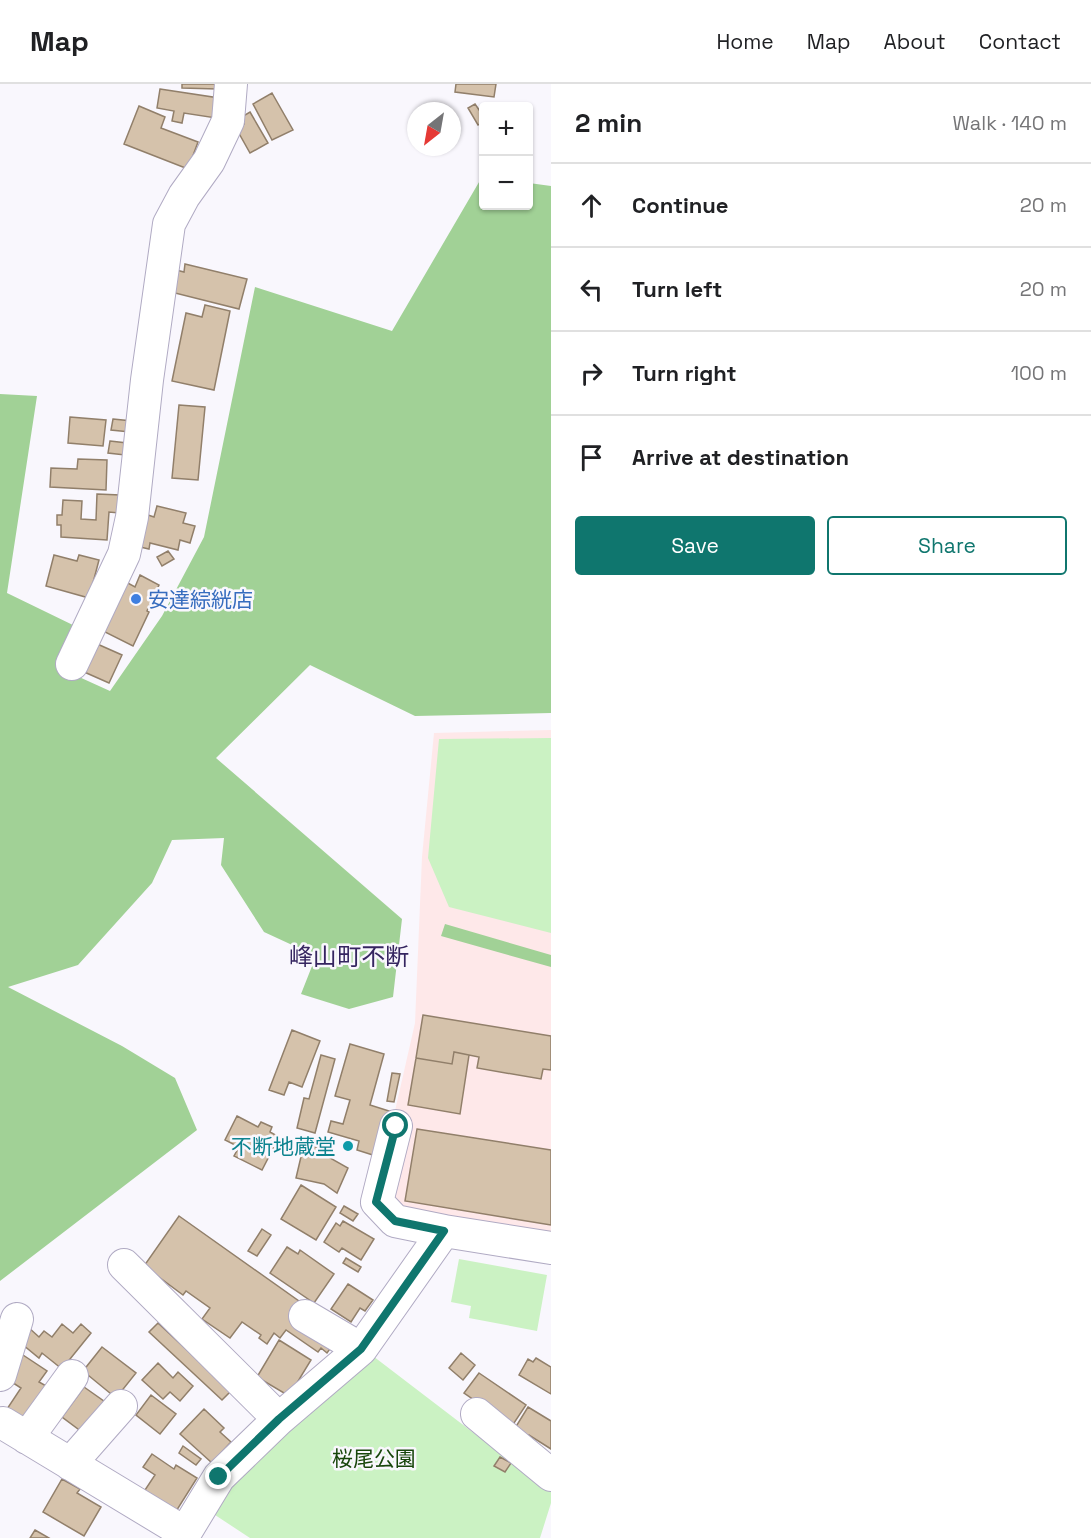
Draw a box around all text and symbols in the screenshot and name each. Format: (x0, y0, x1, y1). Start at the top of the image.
text: Map (30, 23, 89, 59)
text: Home (716, 28, 774, 55)
text: Map (807, 28, 851, 55)
text: About (884, 28, 946, 55)
text: Contact (979, 28, 1061, 55)
north arrow (407, 102, 461, 156)
map controls (479, 102, 533, 210)
button: + (479, 102, 533, 156)
text: 2 min (575, 106, 642, 140)
text: Walk · 140 m (953, 110, 1067, 136)
button: − (479, 156, 533, 210)
icon: ahead (575, 189, 608, 222)
text: Continue (632, 191, 728, 219)
text: 20 m (1020, 192, 1067, 218)
icon: left (575, 273, 608, 306)
text: Turn left (632, 275, 722, 303)
text: 20 m (1020, 276, 1067, 302)
icon: right (575, 357, 608, 390)
text: Turn right (632, 359, 737, 387)
text: 100 m (1011, 360, 1067, 386)
icon: arrive (575, 441, 608, 474)
text: Arrive at destination (632, 443, 849, 471)
button: Save (575, 516, 815, 575)
button: Share (827, 516, 1067, 575)
place label: 安達綜絖店 (148, 586, 253, 613)
marker: 安達綜絖店 (129, 592, 143, 606)
district label: 峰山町不断 (289, 941, 409, 972)
route start (382, 1112, 408, 1138)
place label: 不断地蔵堂 (231, 1133, 336, 1160)
marker: 不断地蔵堂 (341, 1139, 355, 1153)
park label: 桜尾公園 (332, 1445, 416, 1472)
route end (205, 1463, 231, 1489)

